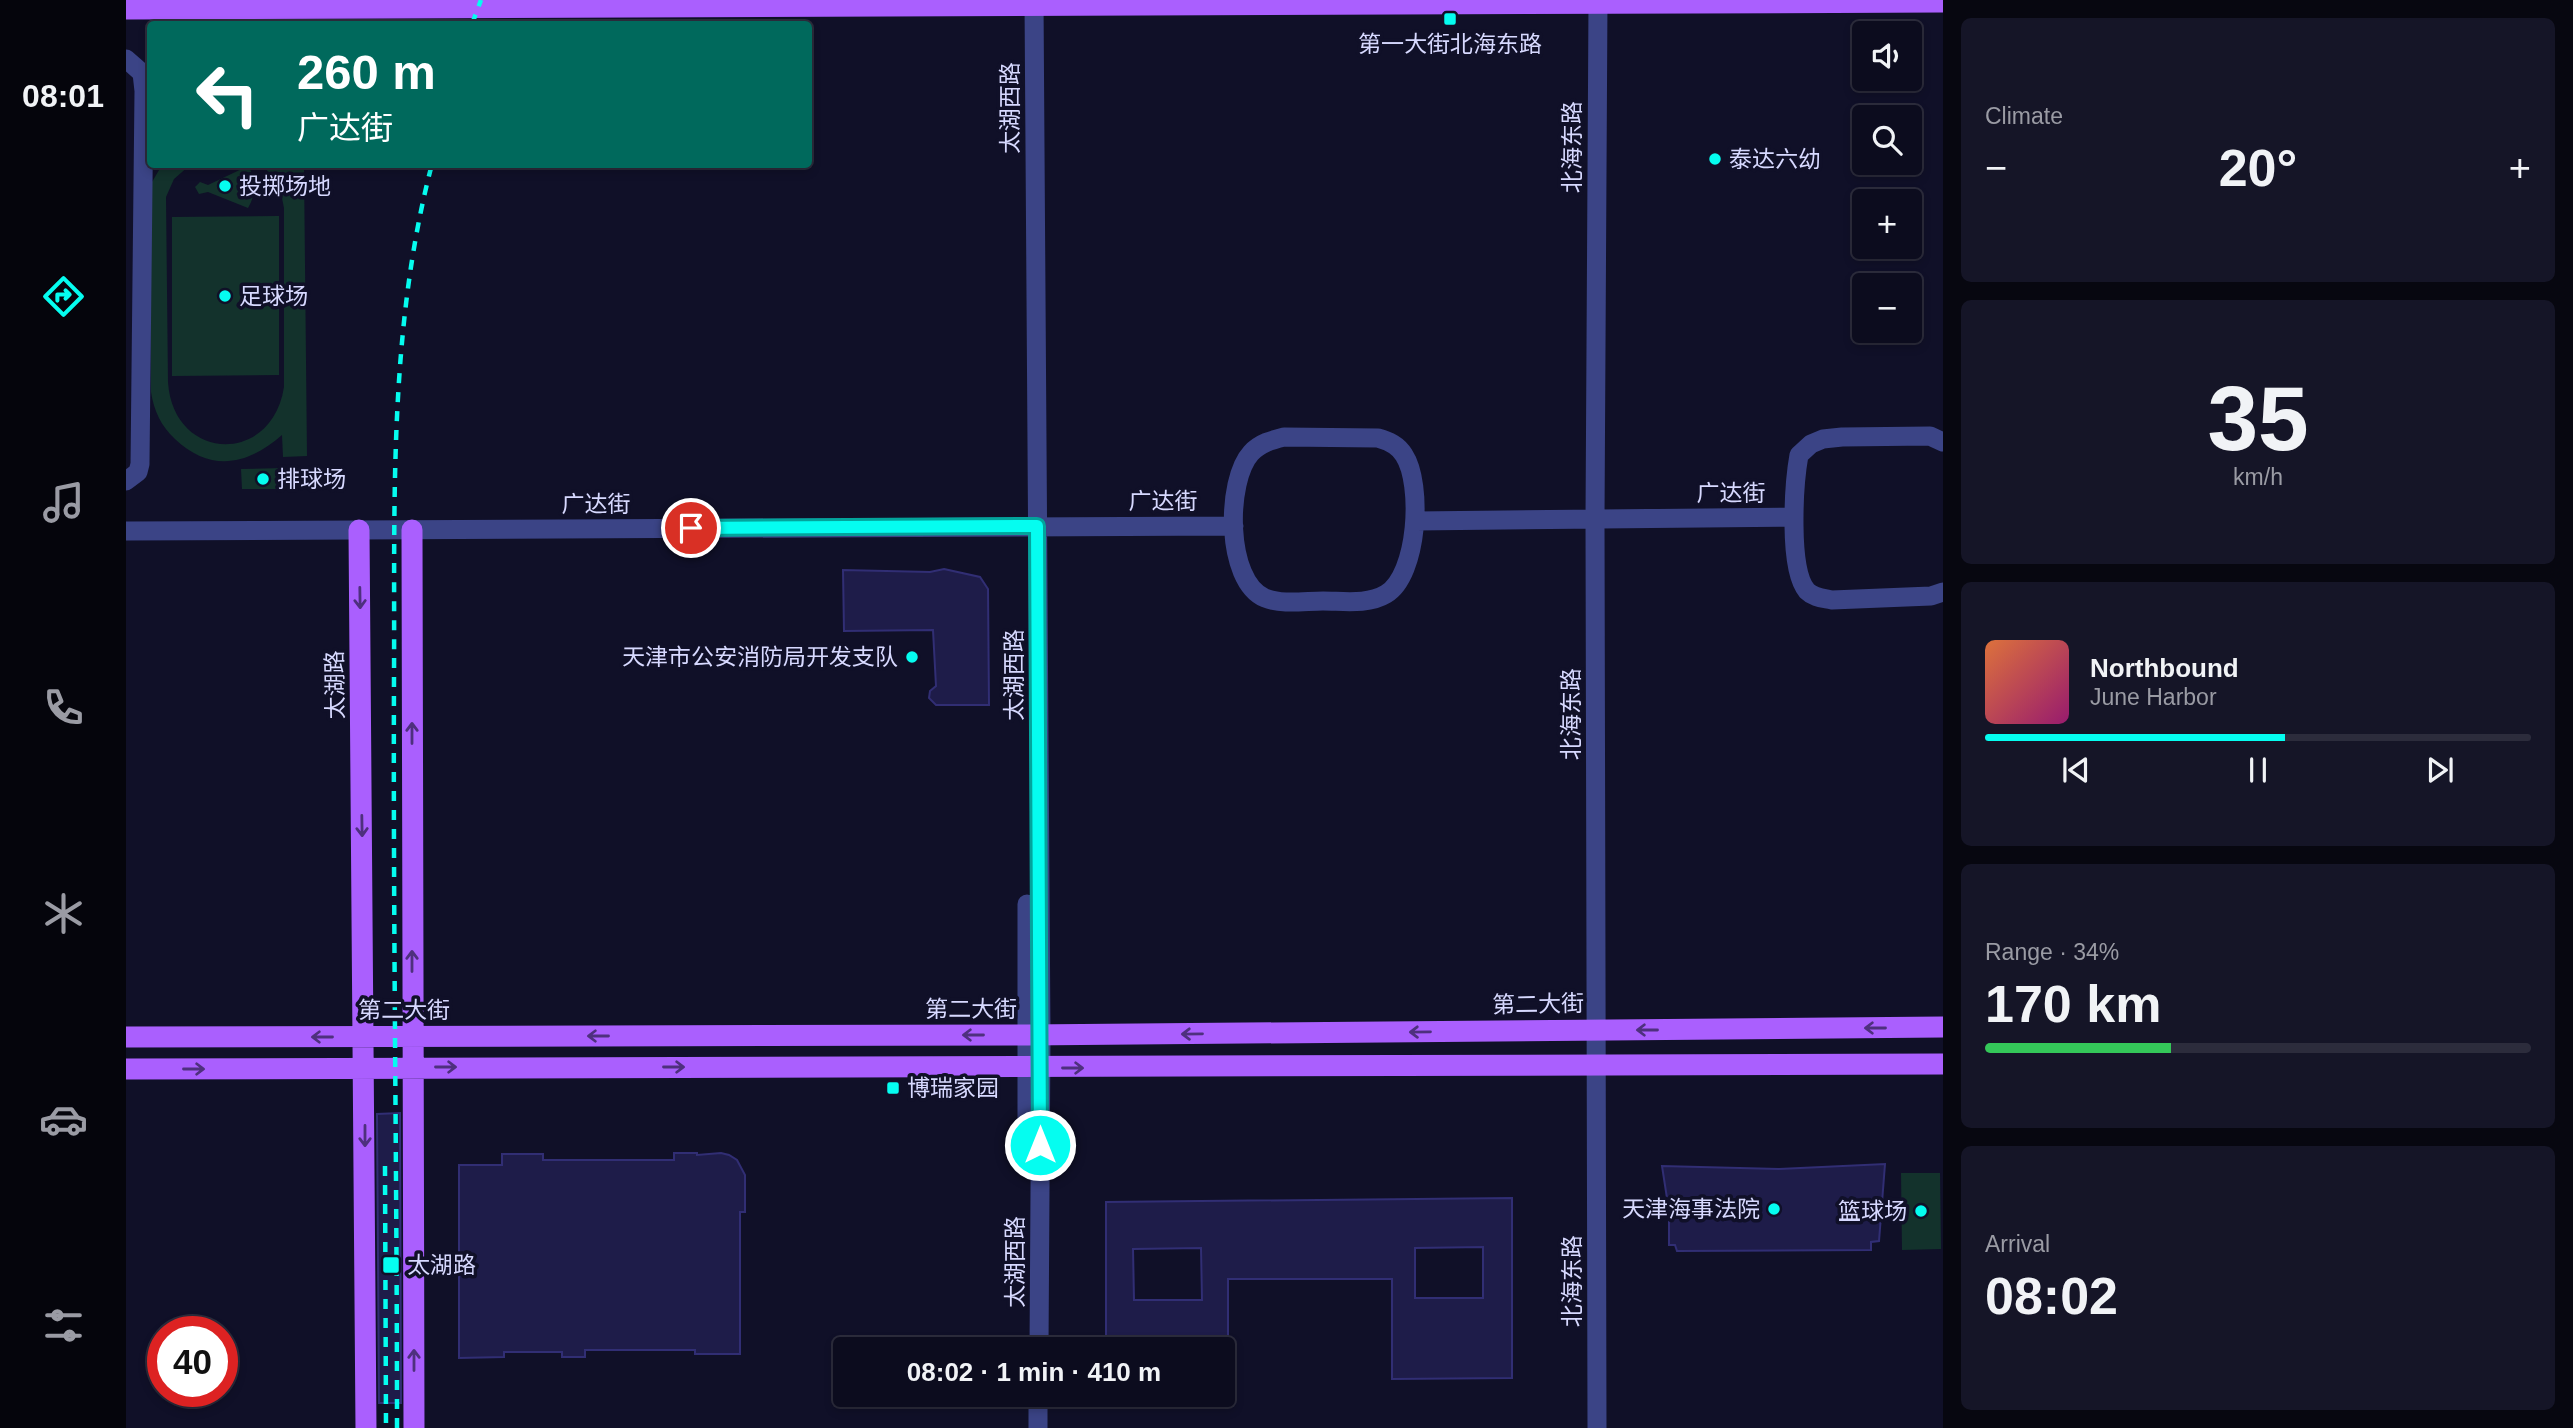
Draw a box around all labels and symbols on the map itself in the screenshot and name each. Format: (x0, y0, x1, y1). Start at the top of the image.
marker: 第一大街北海东路 (1442, 11, 1458, 27)
place label: 第一大街北海东路 (1358, 31, 1542, 57)
street label: 太湖西路 (997, 62, 1023, 154)
street label: 北海东路 (1559, 101, 1585, 193)
place label: 泰达六幼 (1729, 146, 1821, 172)
marker: 泰达六幼 (1707, 151, 1723, 167)
place label: 投掷场地 (239, 173, 331, 199)
marker: 投掷场地 (217, 178, 233, 194)
place label: 足球场 (239, 283, 308, 309)
marker: 足球场 (217, 288, 233, 304)
place label: 排球场 (277, 466, 346, 492)
marker: 排球场 (255, 471, 271, 487)
street label: 广达街 (1697, 480, 1766, 506)
street label: 广达街 (1129, 488, 1198, 514)
street label: 广达街 (562, 491, 631, 517)
pin (661, 498, 721, 558)
one-way arrow (353, 586, 367, 609)
street label: 太湖西路 (1001, 629, 1027, 721)
place label: 天津市公安消防局开发支队 (622, 644, 898, 670)
marker: 天津市公安消防局开发支队 (904, 649, 920, 665)
street label: 太湖路 (321, 650, 349, 720)
street label: 北海东路 (1558, 668, 1584, 760)
one-way arrow (405, 722, 419, 745)
one-way arrow (355, 814, 369, 837)
one-way arrow (405, 950, 419, 973)
street label: 第二大街 (1492, 990, 1584, 1018)
street label: 第二大街 (925, 996, 1017, 1022)
street label: 第二大街 (358, 997, 450, 1023)
one-way arrow (1864, 1021, 1887, 1035)
one-way arrow (1636, 1023, 1659, 1037)
one-way arrow (1409, 1025, 1432, 1039)
one-way arrow (1181, 1027, 1204, 1041)
one-way arrow (961, 1028, 984, 1042)
one-way arrow (587, 1029, 610, 1043)
one-way arrow (310, 1030, 333, 1044)
one-way arrow (434, 1060, 457, 1074)
one-way arrow (662, 1060, 685, 1074)
one-way arrow (1061, 1061, 1084, 1075)
one-way arrow (182, 1062, 205, 1076)
place label: 博瑞家园 (907, 1075, 999, 1101)
marker: 博瑞家园 (885, 1080, 901, 1096)
position arrow (1003, 1108, 1077, 1182)
one-way arrow (358, 1125, 372, 1148)
place label: 天津海事法院 (1622, 1196, 1760, 1222)
place label: 篮球场 (1838, 1198, 1907, 1224)
marker: 天津海事法院 (1766, 1201, 1782, 1217)
marker: 篮球场 (1913, 1203, 1929, 1219)
street label: 太湖西路 (1002, 1216, 1028, 1308)
street label: 北海东路 (1559, 1235, 1585, 1327)
place label: 太湖路 (407, 1252, 476, 1278)
marker: 太湖路 (381, 1255, 401, 1275)
speed limit sign: 40 (147, 1316, 238, 1407)
one-way arrow (407, 1349, 421, 1372)

